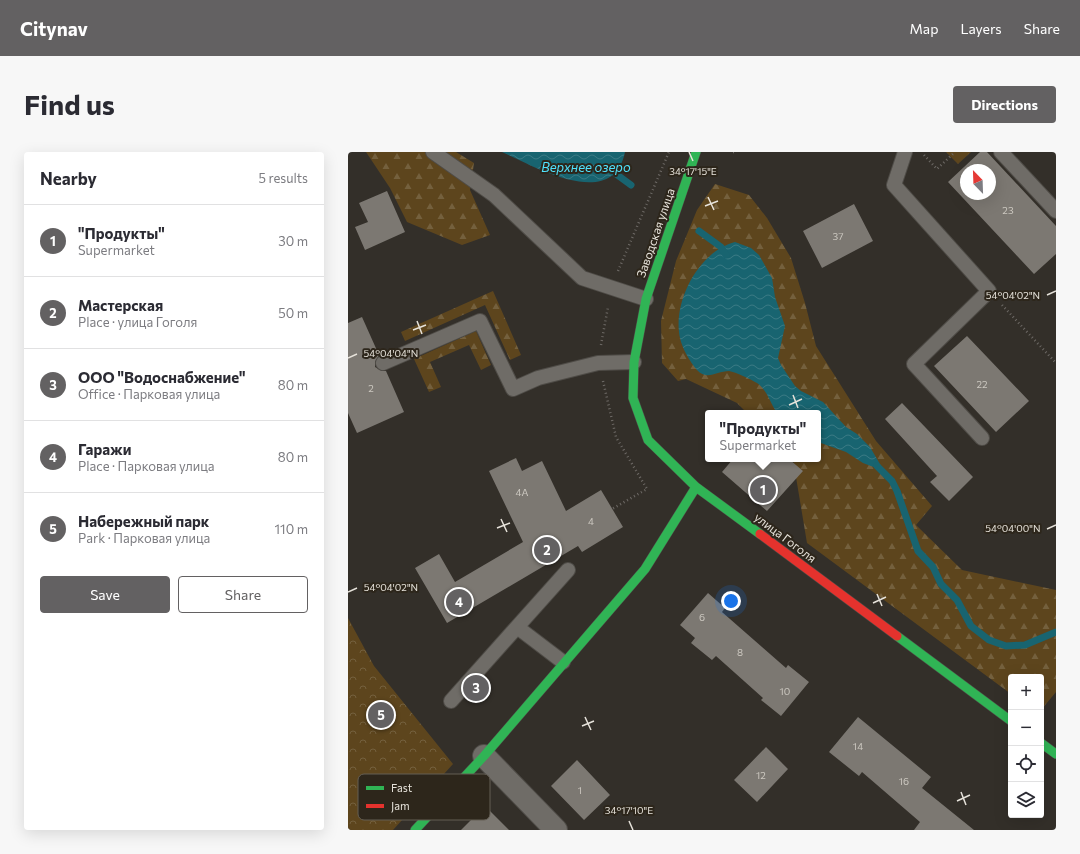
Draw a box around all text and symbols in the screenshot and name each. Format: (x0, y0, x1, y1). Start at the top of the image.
text: Citynav (20, 17, 88, 40)
text: Map (910, 20, 938, 37)
text: Layers (960, 20, 1002, 37)
text: Share (1024, 20, 1060, 37)
button: Directions (953, 86, 1056, 123)
text: Find us (24, 87, 115, 121)
water label: Верхнее озеро (541, 159, 631, 175)
north arrow (960, 164, 996, 200)
text: 34°17'15"E (669, 165, 717, 177)
text: Nearby (40, 168, 97, 189)
text: 5 results (258, 170, 308, 186)
street label: Заводская улица (633, 186, 677, 279)
house number: 23 (1002, 204, 1014, 216)
text: "Продукты" (78, 224, 165, 242)
house number: 37 (833, 230, 843, 242)
text: 1 (50, 233, 56, 249)
text: 30 m (278, 233, 308, 249)
text: Supermarket (78, 242, 155, 258)
text: 54°04'02"N (986, 289, 1040, 301)
text: Мастерская (78, 296, 163, 314)
text: 2 (49, 305, 57, 321)
text: 50 m (278, 305, 308, 321)
text: Place · улица Гоголя (78, 314, 197, 330)
text: 54°04'04"N (364, 347, 418, 359)
text: ООО "Водоснабжение" (78, 368, 246, 386)
text: 3 (49, 377, 57, 393)
text: 80 m (278, 377, 308, 393)
house number: 22 (976, 378, 988, 390)
house number: 2 (368, 382, 374, 394)
text: Office · Парковая улица (78, 386, 220, 402)
popup (705, 410, 821, 462)
text: "Продукты" (720, 419, 806, 437)
text: Supermarket (720, 437, 796, 453)
text: Гаражи (78, 440, 132, 458)
text: 4 (49, 449, 57, 465)
text: 80 m (278, 449, 308, 465)
text: Place · Парковая улица (78, 458, 215, 474)
pin: 1 (750, 475, 776, 505)
house number: 4А (516, 486, 529, 498)
street label: улица Гоголя (752, 509, 819, 565)
text: Набережный парк (78, 512, 209, 530)
house number: 4 (588, 515, 594, 527)
text: 5 (49, 521, 57, 537)
text: 110 m (275, 521, 308, 537)
text: 54°04'00"N (985, 522, 1041, 534)
text: Park · Парковая улица (78, 530, 210, 546)
pin: 2 (534, 535, 560, 565)
button: Save (40, 576, 170, 613)
button: Share (178, 576, 308, 613)
text: 54°04'02"N (364, 581, 418, 593)
pin: 4 (446, 587, 472, 617)
your location (721, 591, 741, 611)
house number: 6 (699, 611, 705, 623)
house number: 8 (737, 646, 743, 658)
pin: 3 (463, 673, 489, 703)
map controls (1008, 674, 1044, 818)
button: + (1008, 674, 1044, 710)
house number: 10 (780, 685, 790, 697)
pin: 5 (368, 700, 394, 730)
button: − (1008, 710, 1044, 746)
house number: 14 (853, 740, 863, 752)
button: locate (1008, 746, 1044, 782)
house number: 12 (756, 769, 766, 781)
legend (358, 774, 490, 820)
house number: 16 (899, 775, 909, 787)
text: Fast (391, 781, 413, 794)
button: layers (1008, 782, 1044, 818)
house number: 1 (578, 784, 582, 796)
text: Jam (391, 799, 410, 813)
text: 34°17'10"E (605, 804, 653, 816)

